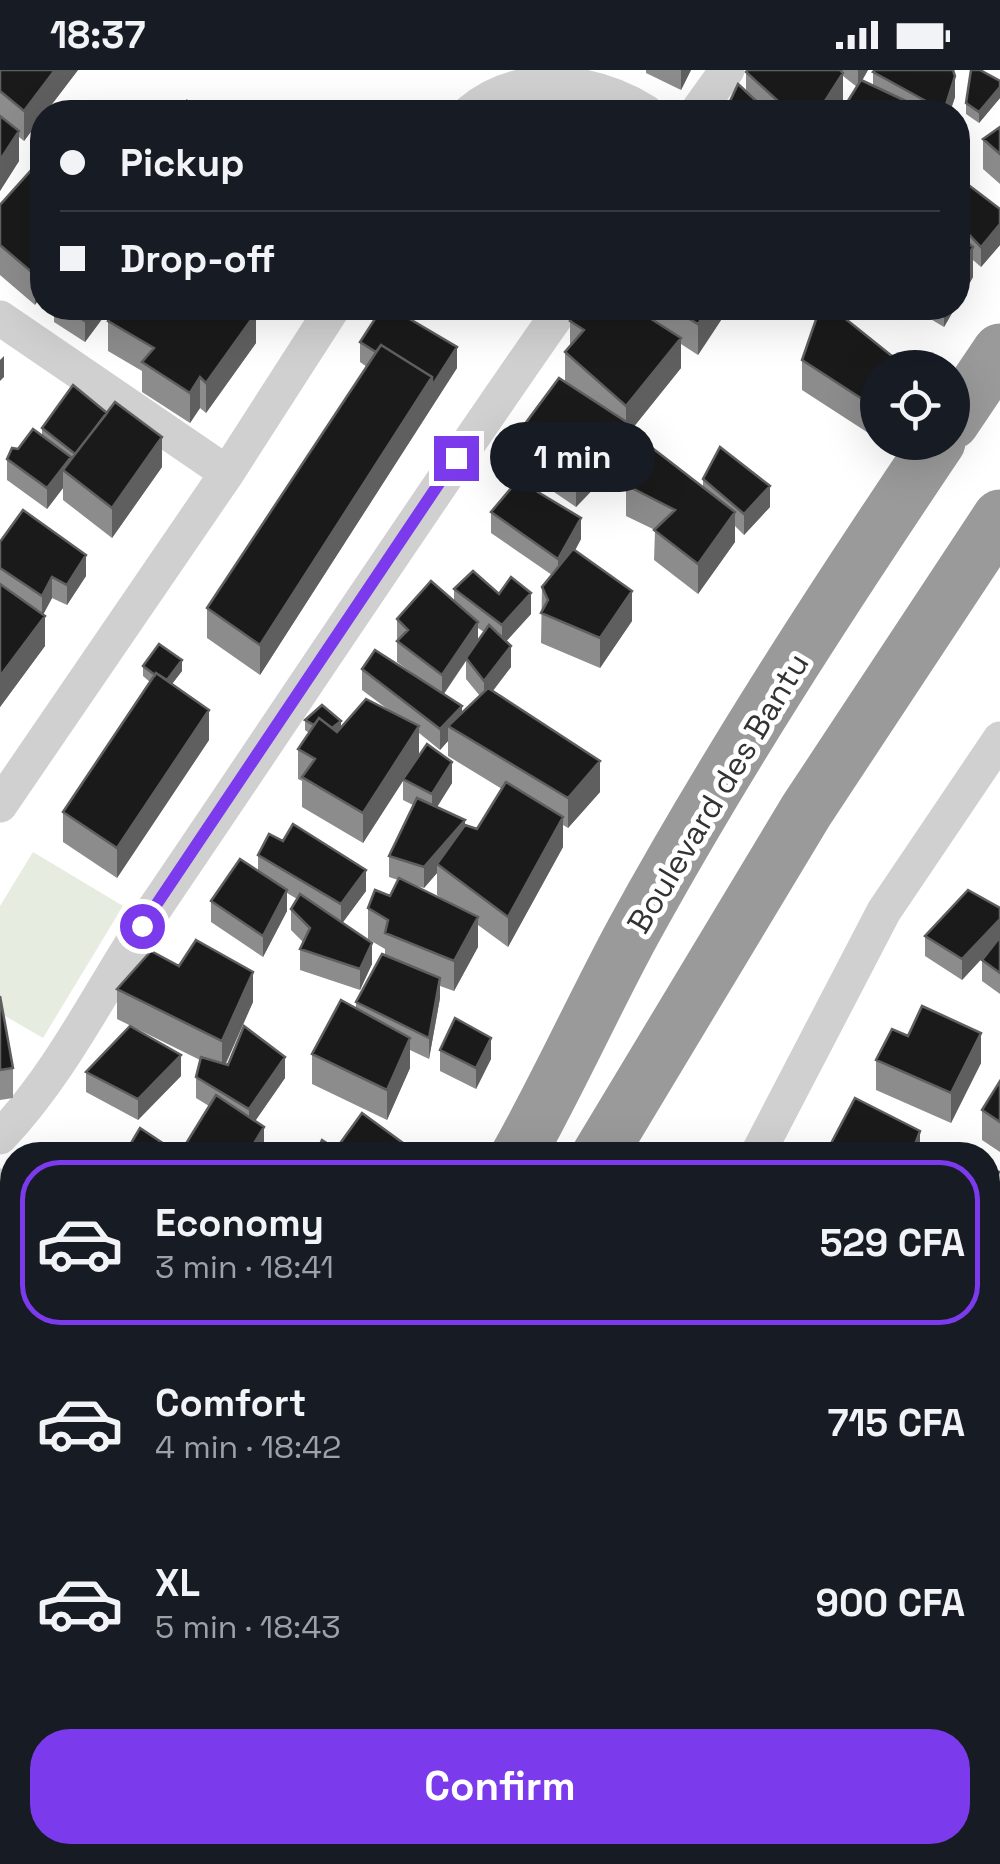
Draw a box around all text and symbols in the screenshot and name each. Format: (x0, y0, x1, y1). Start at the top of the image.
text: 18:37 (50, 11, 145, 59)
text: Pickup (120, 139, 244, 187)
text: Drop-off (120, 235, 275, 283)
map controls (860, 350, 970, 460)
button: locate (860, 350, 970, 460)
callout: 1 min (491, 423, 656, 493)
route end (434, 436, 479, 481)
text: 1 min (533, 437, 612, 477)
street label: Boulevard des Bantu (619, 646, 817, 940)
route start (120, 904, 165, 949)
icon: car (35, 1198, 125, 1288)
text: Economy (155, 1199, 324, 1247)
text: 529 CFA (820, 1219, 965, 1267)
text: 3 min · 18:41 (155, 1247, 334, 1287)
icon: car (35, 1378, 125, 1468)
text: Comfort (155, 1379, 306, 1427)
text: 715 CFA (828, 1399, 965, 1447)
text: 4 min · 18:42 (155, 1427, 341, 1467)
icon: car (35, 1558, 125, 1648)
text: XL (155, 1559, 200, 1607)
text: 900 CFA (815, 1579, 965, 1627)
text: 5 min · 18:43 (155, 1607, 341, 1647)
button: Confirm (30, 1729, 970, 1844)

